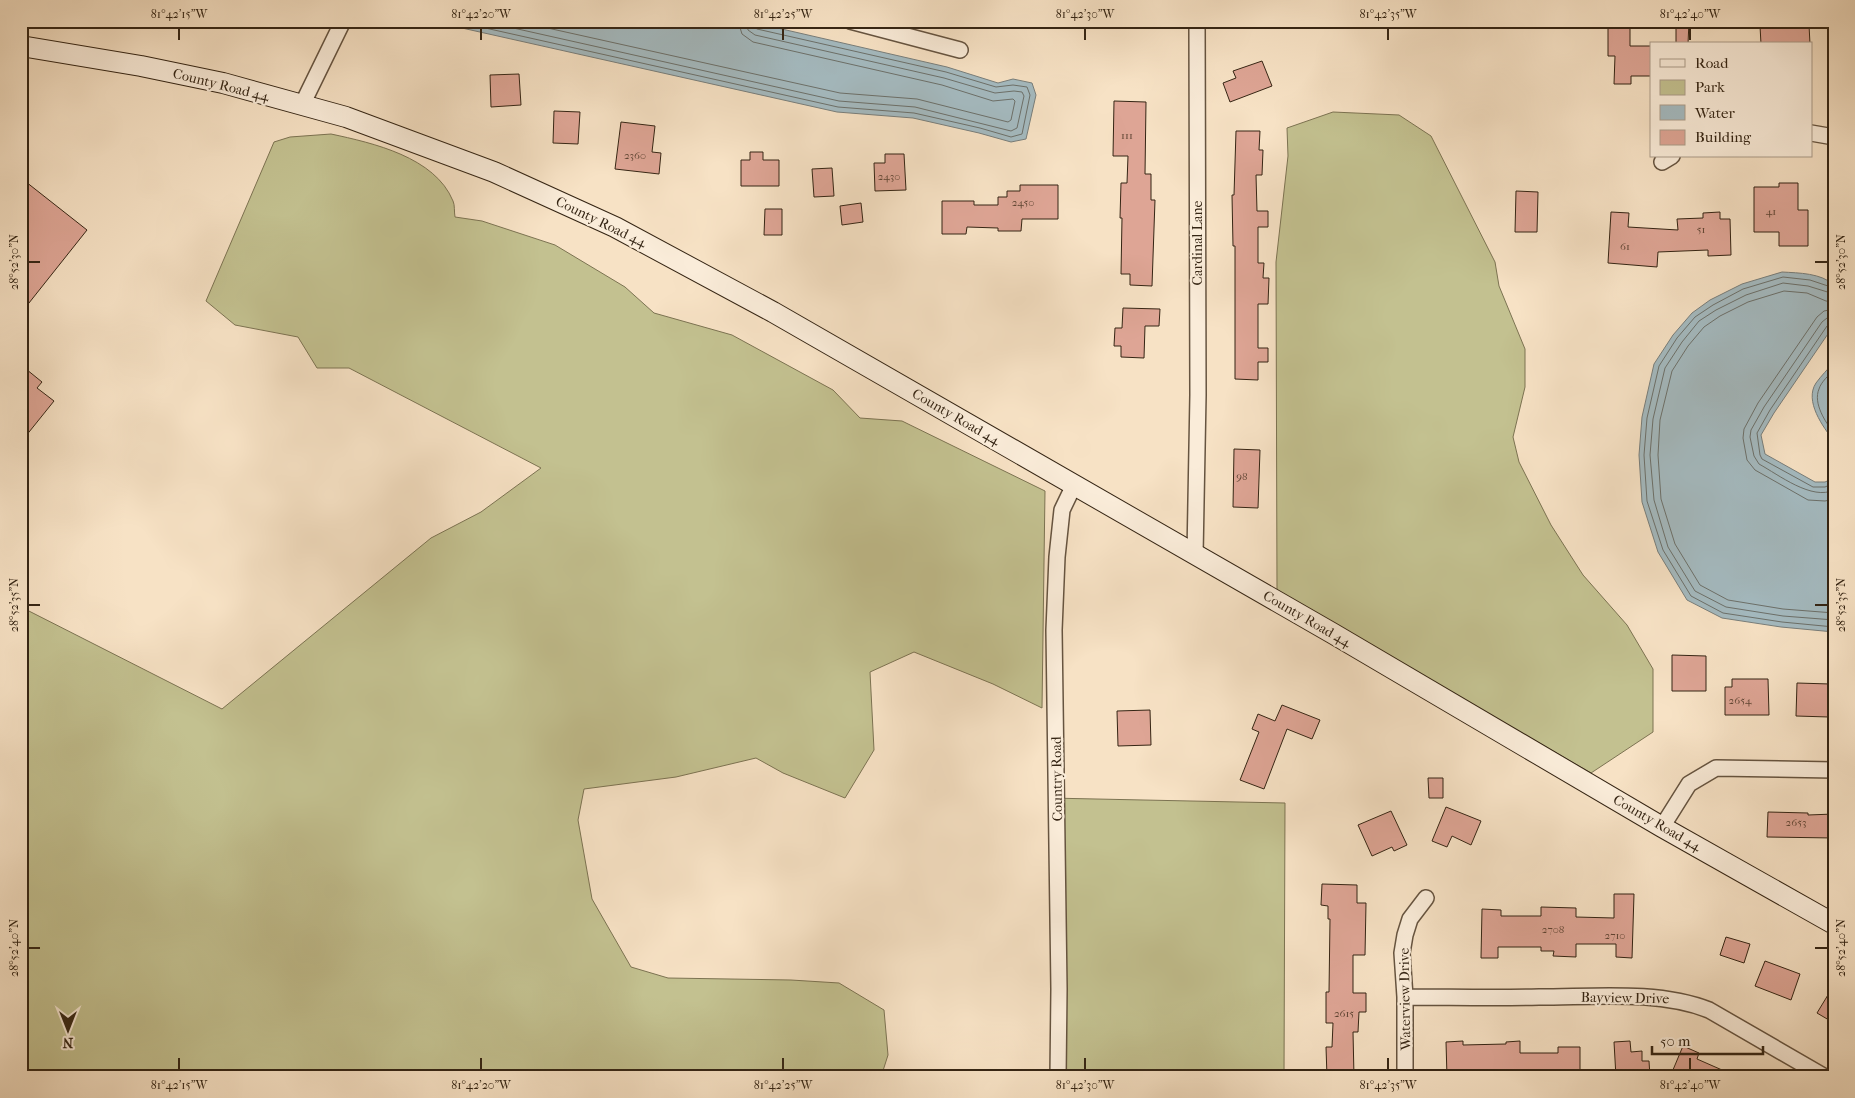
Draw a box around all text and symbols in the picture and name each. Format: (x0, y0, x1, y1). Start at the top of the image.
text: 81°42'15"W (151, 7, 208, 21)
text: 81°42'20"W (451, 7, 512, 21)
text: 81°42'25"W (754, 7, 813, 21)
text: 81°42'30"W (1056, 7, 1115, 21)
text: 81°42'35"W (1359, 7, 1418, 21)
text: 81°42'40"W (1660, 7, 1722, 21)
legend (1650, 42, 1812, 158)
text: Road (1695, 54, 1729, 72)
street label: County Road 44 (171, 65, 272, 105)
text: Park (1695, 78, 1725, 96)
text: Water (1694, 104, 1735, 122)
text: Building (1695, 128, 1752, 146)
house number: 111 (1121, 129, 1133, 142)
house number: 2360 (624, 149, 646, 162)
house number: 2430 (878, 170, 900, 183)
street label: County Road 44 (553, 193, 650, 252)
house number: 2450 (1012, 196, 1034, 209)
street label: Cardinal Lane (1189, 201, 1206, 285)
house number: 41 (1766, 205, 1776, 218)
house number: 51 (1697, 223, 1705, 236)
text: 28°52'30"N (7, 234, 21, 290)
text: 28°52'30"N (1834, 234, 1848, 290)
house number: 61 (1620, 240, 1630, 253)
street label: County Road 44 (909, 385, 1004, 449)
house number: 98 (1236, 470, 1248, 483)
text: 28°52'35"N (7, 578, 21, 632)
text: 28°52'35"N (1834, 578, 1848, 632)
street label: County Road 44 (1260, 587, 1355, 651)
house number: 2654 (1729, 694, 1752, 707)
street label: Country Road (1048, 736, 1066, 822)
street label: County Road 44 (1610, 791, 1705, 855)
house number: 2653 (1786, 816, 1806, 829)
text: 28°52'40"N (7, 919, 21, 977)
text: 28°52'40"N (1834, 919, 1848, 977)
house number: 2708 (1542, 923, 1564, 936)
house number: 2710 (1605, 929, 1625, 942)
street label: Waterview Drive (1396, 947, 1414, 1051)
street label: Bayview Drive (1581, 989, 1669, 1007)
north arrow (42, 1006, 92, 1056)
house number: 2615 (1334, 1007, 1354, 1020)
scale bar (1652, 1023, 1764, 1055)
text: 50 m (1660, 1032, 1691, 1050)
text: N (62, 1034, 73, 1051)
text: 81°42'15"W (151, 1078, 208, 1092)
text: 81°42'20"W (451, 1078, 512, 1092)
text: 81°42'25"W (754, 1078, 813, 1092)
text: 81°42'30"W (1056, 1078, 1115, 1092)
text: 81°42'35"W (1359, 1078, 1418, 1092)
text: 81°42'40"W (1660, 1078, 1722, 1092)

